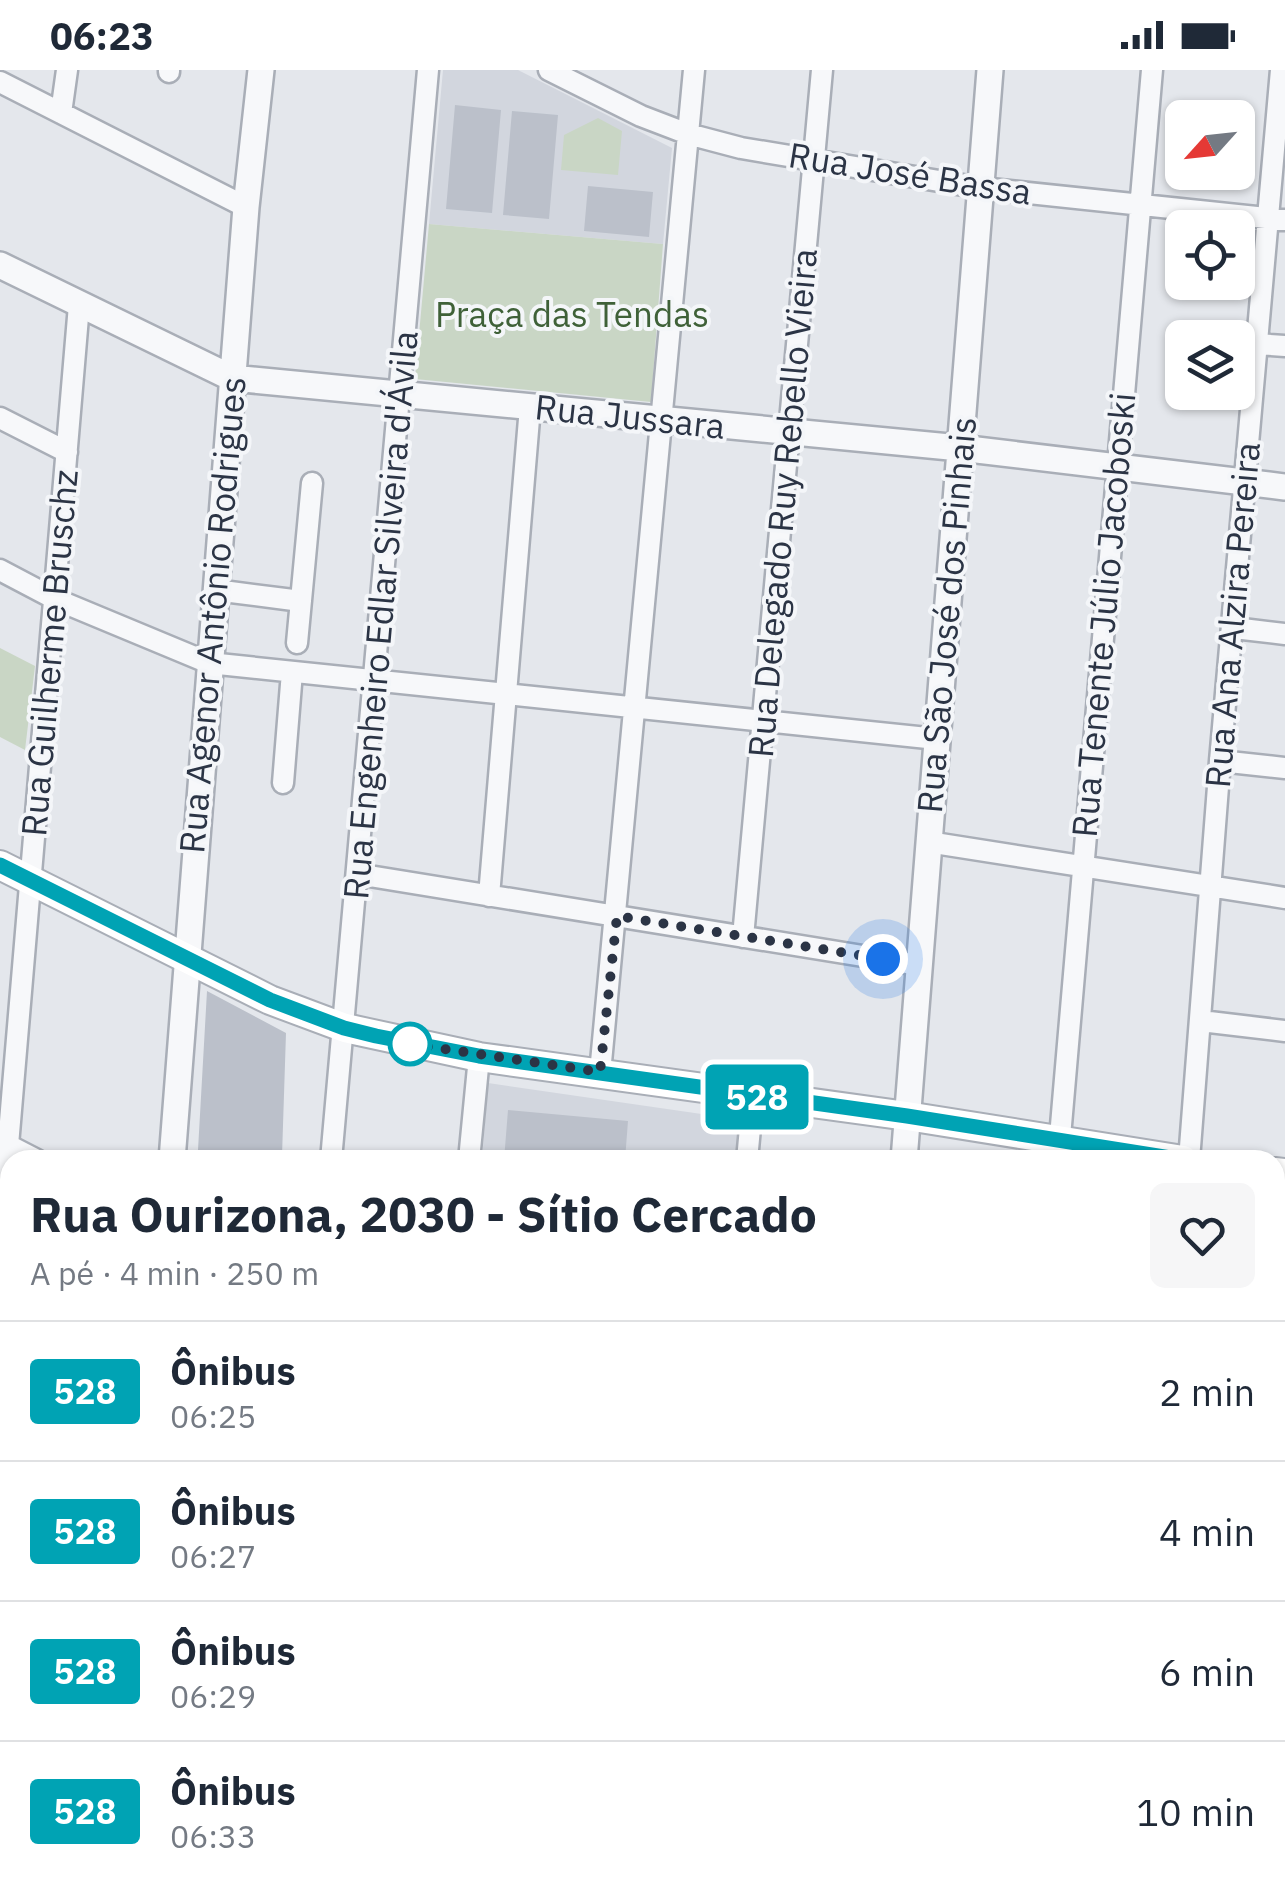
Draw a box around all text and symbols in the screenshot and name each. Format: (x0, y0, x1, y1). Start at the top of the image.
text: 06:23 (50, 11, 154, 60)
north arrow (1165, 100, 1255, 190)
map controls (1165, 100, 1255, 410)
street label: Rua José Bassa (785, 131, 1035, 215)
button: locate (1165, 210, 1255, 300)
street label: Rua Delegado Ruy Rebello Vieira (737, 247, 827, 759)
park label: Praça das Tendas (435, 291, 709, 337)
button: layers (1165, 320, 1255, 410)
street label: Rua Engenheiro Edlar Silveira d'Ávila (332, 329, 428, 901)
street label: Rua Agenor Antônio Rodrigues (168, 375, 256, 855)
street label: Rua Jussara (533, 383, 727, 449)
street label: Rua Tenente Júlio Jacoboski (1061, 391, 1145, 839)
street label: Rua São José dos Pinhais (906, 415, 986, 815)
street label: Rua Ana Alzira Pereira (1194, 440, 1270, 790)
street label: Rua Guilherme Bruschz (10, 468, 88, 838)
your location (858, 934, 908, 984)
unlabelled marker (389, 1023, 431, 1065)
line badge: 528 (700, 1064, 814, 1130)
text: 528 (725, 1074, 789, 1120)
text: Rua Ourizona, 2030 - Sítio Cercado (30, 1183, 817, 1245)
button: heart (1150, 1183, 1255, 1288)
text: A pé · 4 min · 250 m (30, 1252, 319, 1294)
text: Ônibus (170, 1346, 296, 1395)
text: 2 min (1159, 1367, 1255, 1416)
text: 528 (53, 1368, 117, 1414)
text: 06:25 (170, 1395, 256, 1437)
text: Ônibus (170, 1486, 296, 1535)
text: 4 min (1159, 1507, 1255, 1556)
text: 528 (53, 1508, 117, 1554)
text: 06:27 (170, 1535, 256, 1577)
text: Ônibus (170, 1626, 296, 1675)
text: 6 min (1159, 1647, 1255, 1696)
text: 528 (53, 1648, 117, 1694)
text: 06:29 (170, 1675, 256, 1717)
text: Ônibus (170, 1766, 296, 1815)
text: 10 min (1136, 1787, 1255, 1836)
text: 528 (53, 1788, 117, 1834)
text: 06:33 (170, 1815, 256, 1857)

